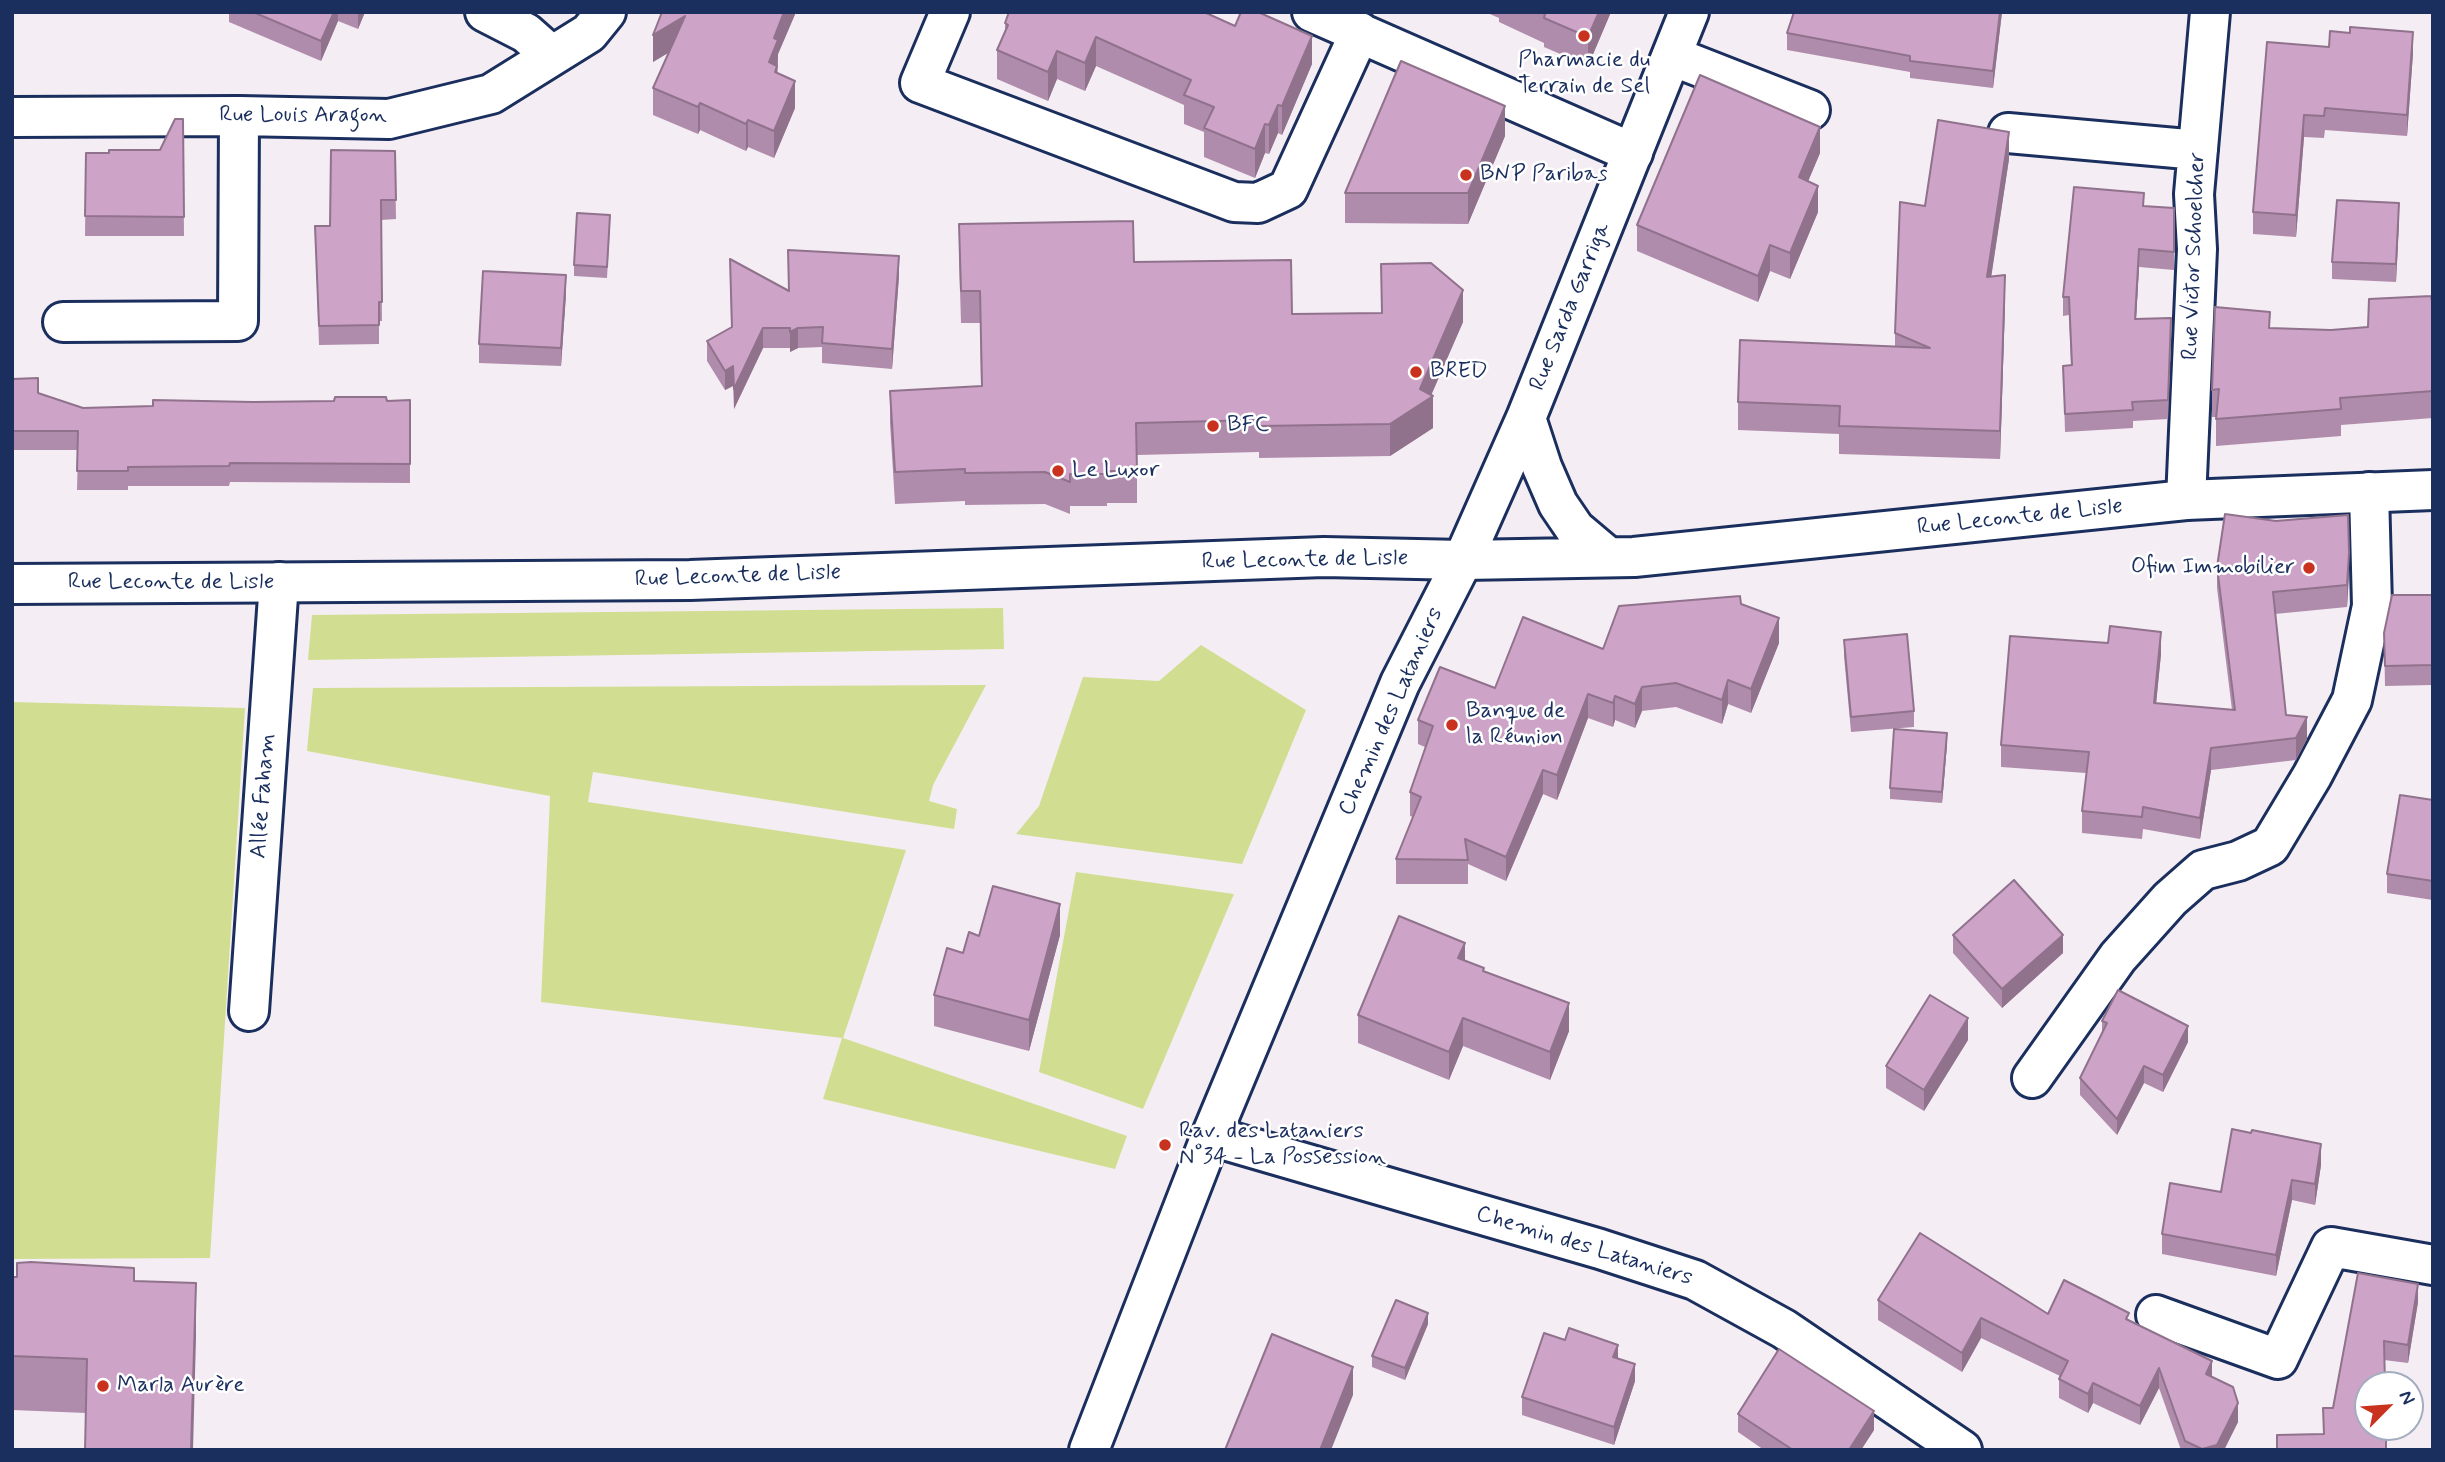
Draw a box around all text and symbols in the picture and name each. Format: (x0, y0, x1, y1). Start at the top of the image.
marker: Pharmacie du Terrain de Sel (1576, 28, 1592, 44)
place label: Pharmacie du Terrain de Sel (1518, 47, 1650, 101)
street label: Rue Louis Aragon (219, 102, 387, 130)
street label: Rue Victor Schoelcher (2178, 152, 2212, 360)
place label: BNP Paribas (1480, 161, 1608, 189)
marker: BNP Paribas (1458, 167, 1474, 183)
street label: Rue Sarda Garriga (1525, 219, 1617, 395)
place label: BRED (1430, 358, 1488, 386)
marker: BRED (1408, 364, 1424, 380)
place label: BFC (1227, 412, 1269, 440)
marker: BFC (1205, 418, 1221, 434)
place label: Le Luxor (1072, 457, 1159, 485)
marker: Le Luxor (1050, 463, 1066, 479)
street label: Rue Leconte de Lisle (1916, 493, 2124, 543)
street label: Rue Leconte de Lisle (1201, 545, 1409, 577)
place label: Ofim Immobilier (2131, 554, 2295, 582)
street label: Rue Leconte de Lisle (634, 560, 842, 594)
marker: Ofim Immobilier (2301, 560, 2317, 576)
street label: Rue Leconte de Lisle (68, 569, 274, 597)
street label: Chemin des Lataniers (1334, 604, 1450, 820)
place label: Banque de la Réunion (1466, 698, 1565, 752)
marker: Banque de la Réunion (1444, 717, 1460, 733)
street label: Allée Faham (246, 732, 282, 860)
place label: Rav. des Lataniers N°34 - La Possession (1179, 1118, 1386, 1172)
marker: Rav. des Lataniers N°34 - La Possession (1157, 1137, 1173, 1153)
street label: Chemin des Lataniers (1472, 1201, 1696, 1293)
north arrow (2354, 1371, 2424, 1441)
place label: Marla Aurère (117, 1372, 245, 1400)
marker: Marla Aurère (95, 1378, 111, 1394)
text: N (2393, 1387, 2421, 1409)

